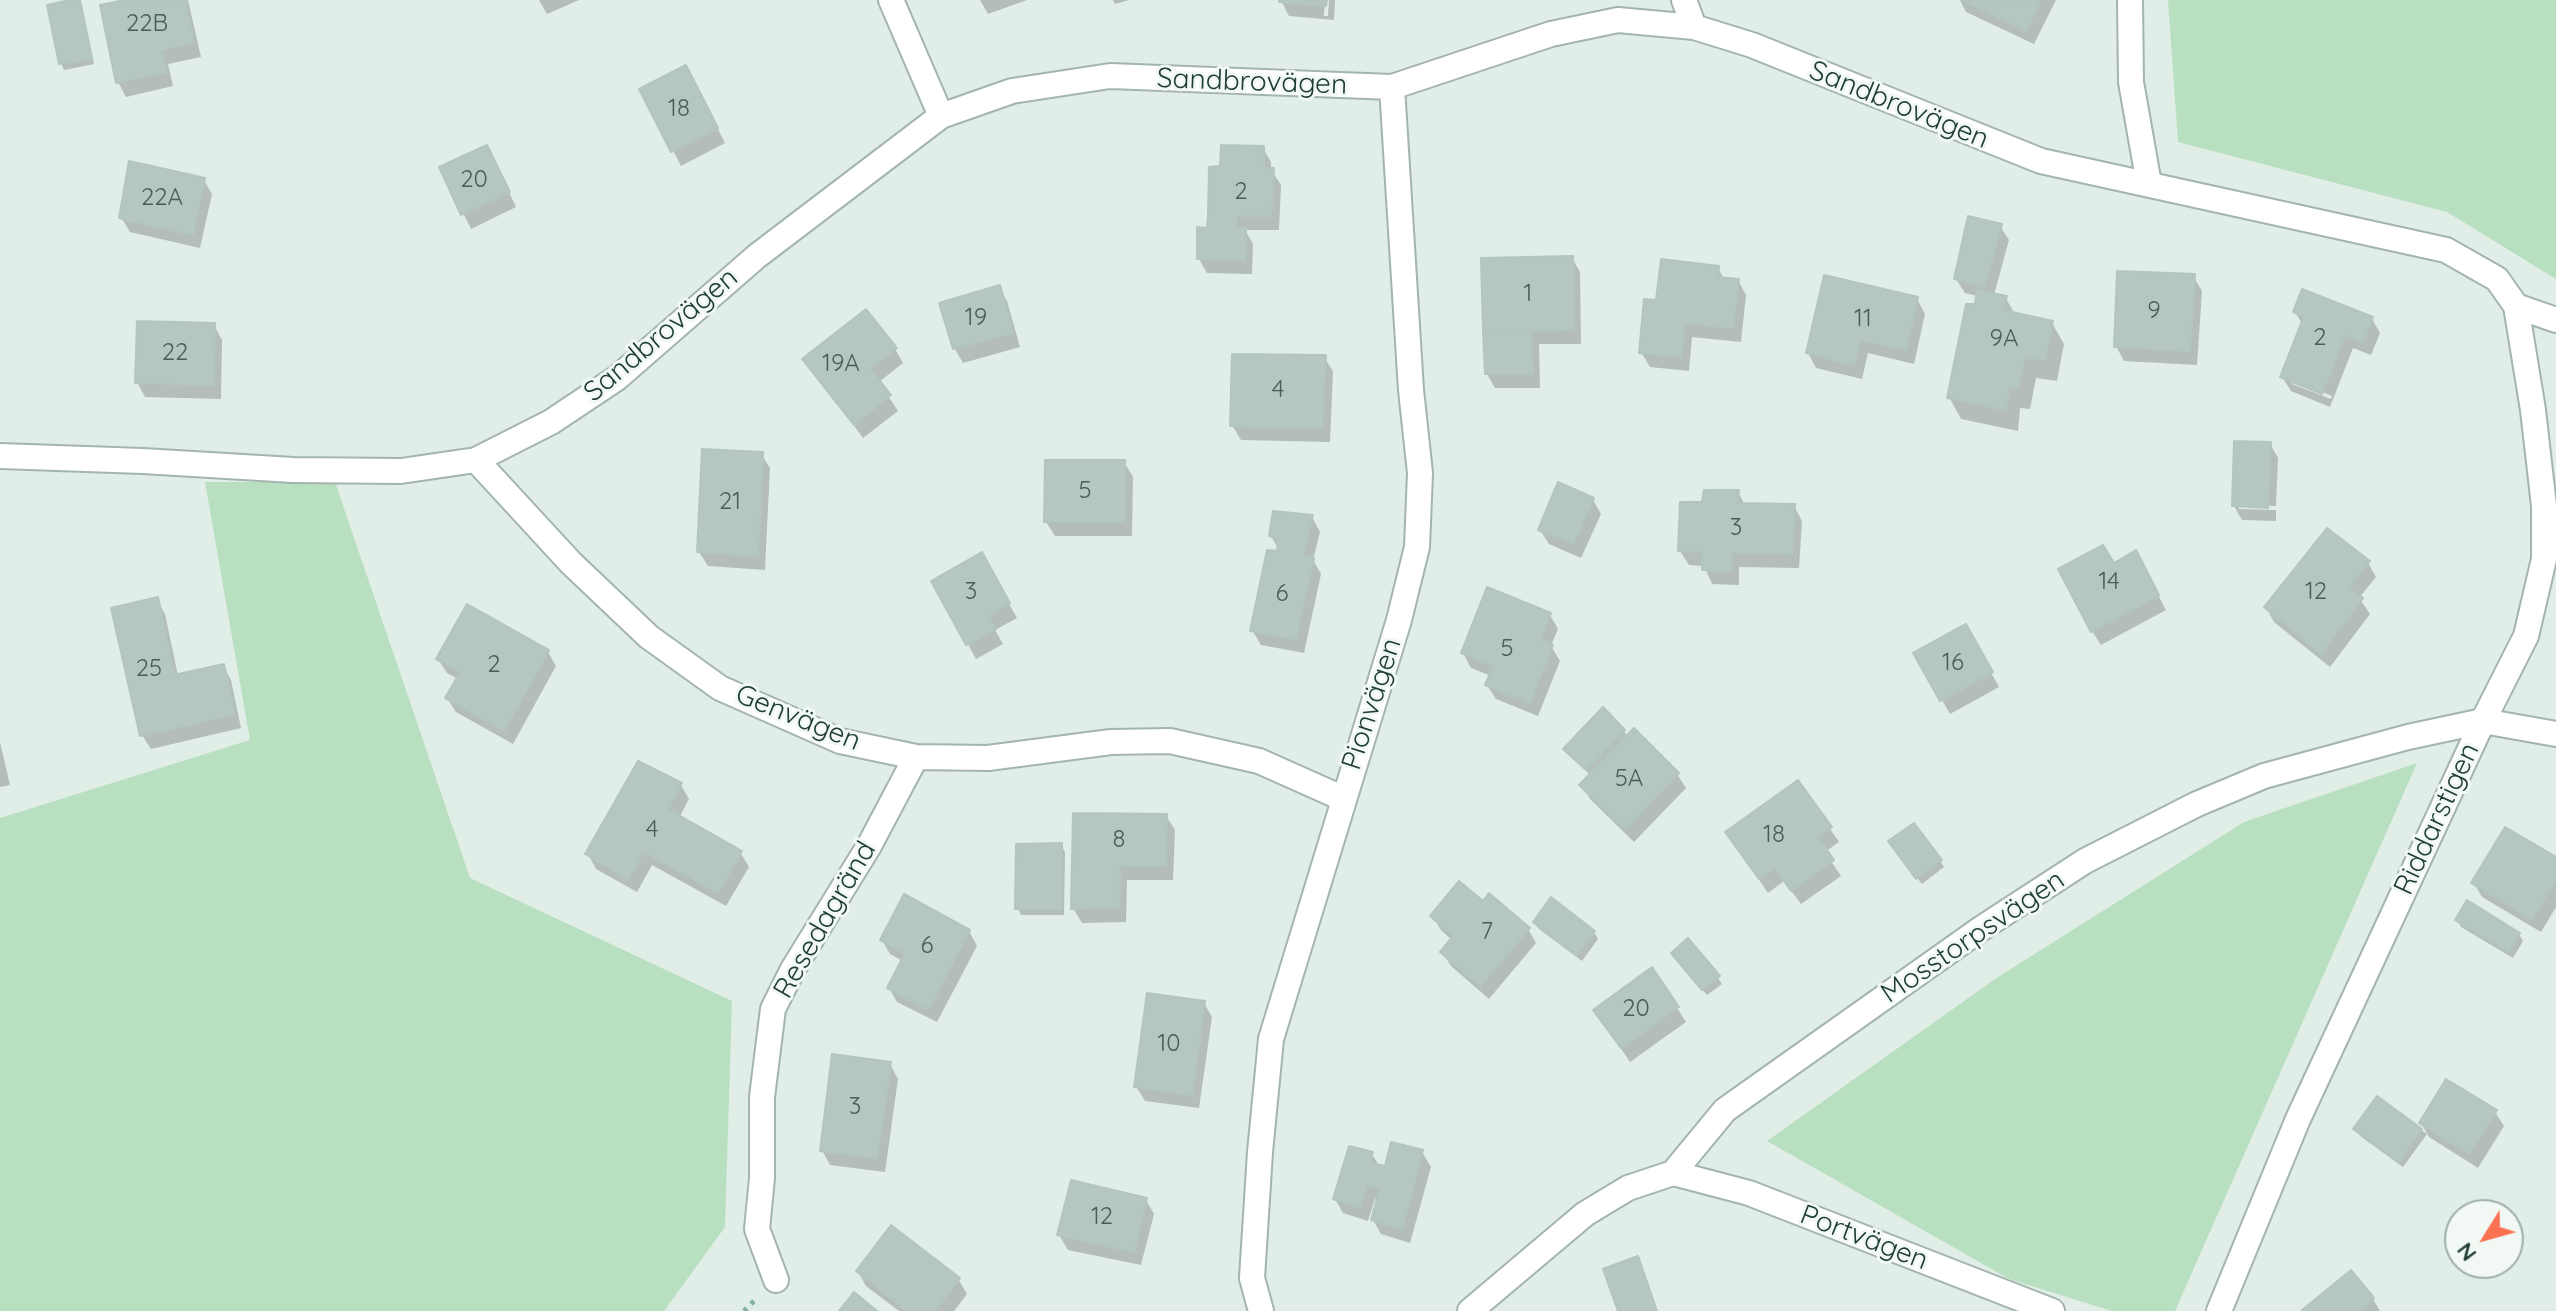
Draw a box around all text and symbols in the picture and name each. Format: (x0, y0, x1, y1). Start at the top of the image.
house number: 22B (126, 10, 168, 38)
street label: Sandbrovägen (1804, 54, 1994, 156)
street label: Sandbrovägen (1156, 62, 1348, 102)
house number: 18 (668, 95, 690, 123)
house number: 20 (460, 166, 488, 194)
house number: 2 (1234, 178, 1248, 206)
house number: 22A (141, 184, 183, 212)
street label: Sandbrovägen (577, 261, 745, 409)
house number: 1 (1524, 280, 1532, 308)
house number: 9 (2147, 297, 2161, 325)
house number: 19 (965, 304, 987, 332)
house number: 11 (1854, 305, 1872, 333)
house number: 2 (2313, 324, 2327, 352)
house number: 9A (1990, 325, 2018, 353)
house number: 22 (162, 339, 188, 367)
house number: 19A (822, 350, 860, 378)
house number: 4 (1272, 376, 1284, 404)
house number: 5 (1078, 477, 1092, 505)
house number: 21 (719, 488, 741, 516)
house number: 3 (1730, 514, 1742, 542)
house number: 14 (2098, 568, 2120, 596)
house number: 3 (965, 578, 977, 606)
house number: 12 (2305, 578, 2327, 606)
house number: 6 (1276, 580, 1288, 608)
street label: Pionvägen (1335, 634, 1409, 774)
house number: 5 (1500, 635, 1514, 663)
house number: 16 (1942, 649, 1964, 677)
house number: 2 (487, 651, 501, 679)
house number: 25 (136, 655, 162, 683)
street label: Genvägen (731, 678, 865, 758)
street label: Riddarstigen (2387, 738, 2487, 900)
house number: 5A (1615, 765, 1643, 793)
house number: 4 (646, 816, 658, 844)
house number: 18 (1763, 821, 1785, 849)
house number: 8 (1113, 826, 1125, 854)
street label: Resedagränd (767, 836, 883, 1004)
street label: Mosstorpsvägen (1875, 863, 2071, 1011)
house number: 7 (1481, 918, 1493, 946)
house number: 6 (921, 932, 933, 960)
house number: 20 (1622, 995, 1650, 1023)
house number: 10 (1157, 1030, 1181, 1058)
house number: 3 (849, 1093, 861, 1121)
street label: Portvägen (1795, 1198, 1933, 1278)
north arrow (2444, 1199, 2524, 1279)
house number: 12 (1091, 1203, 1113, 1231)
text: N (2450, 1237, 2482, 1267)

